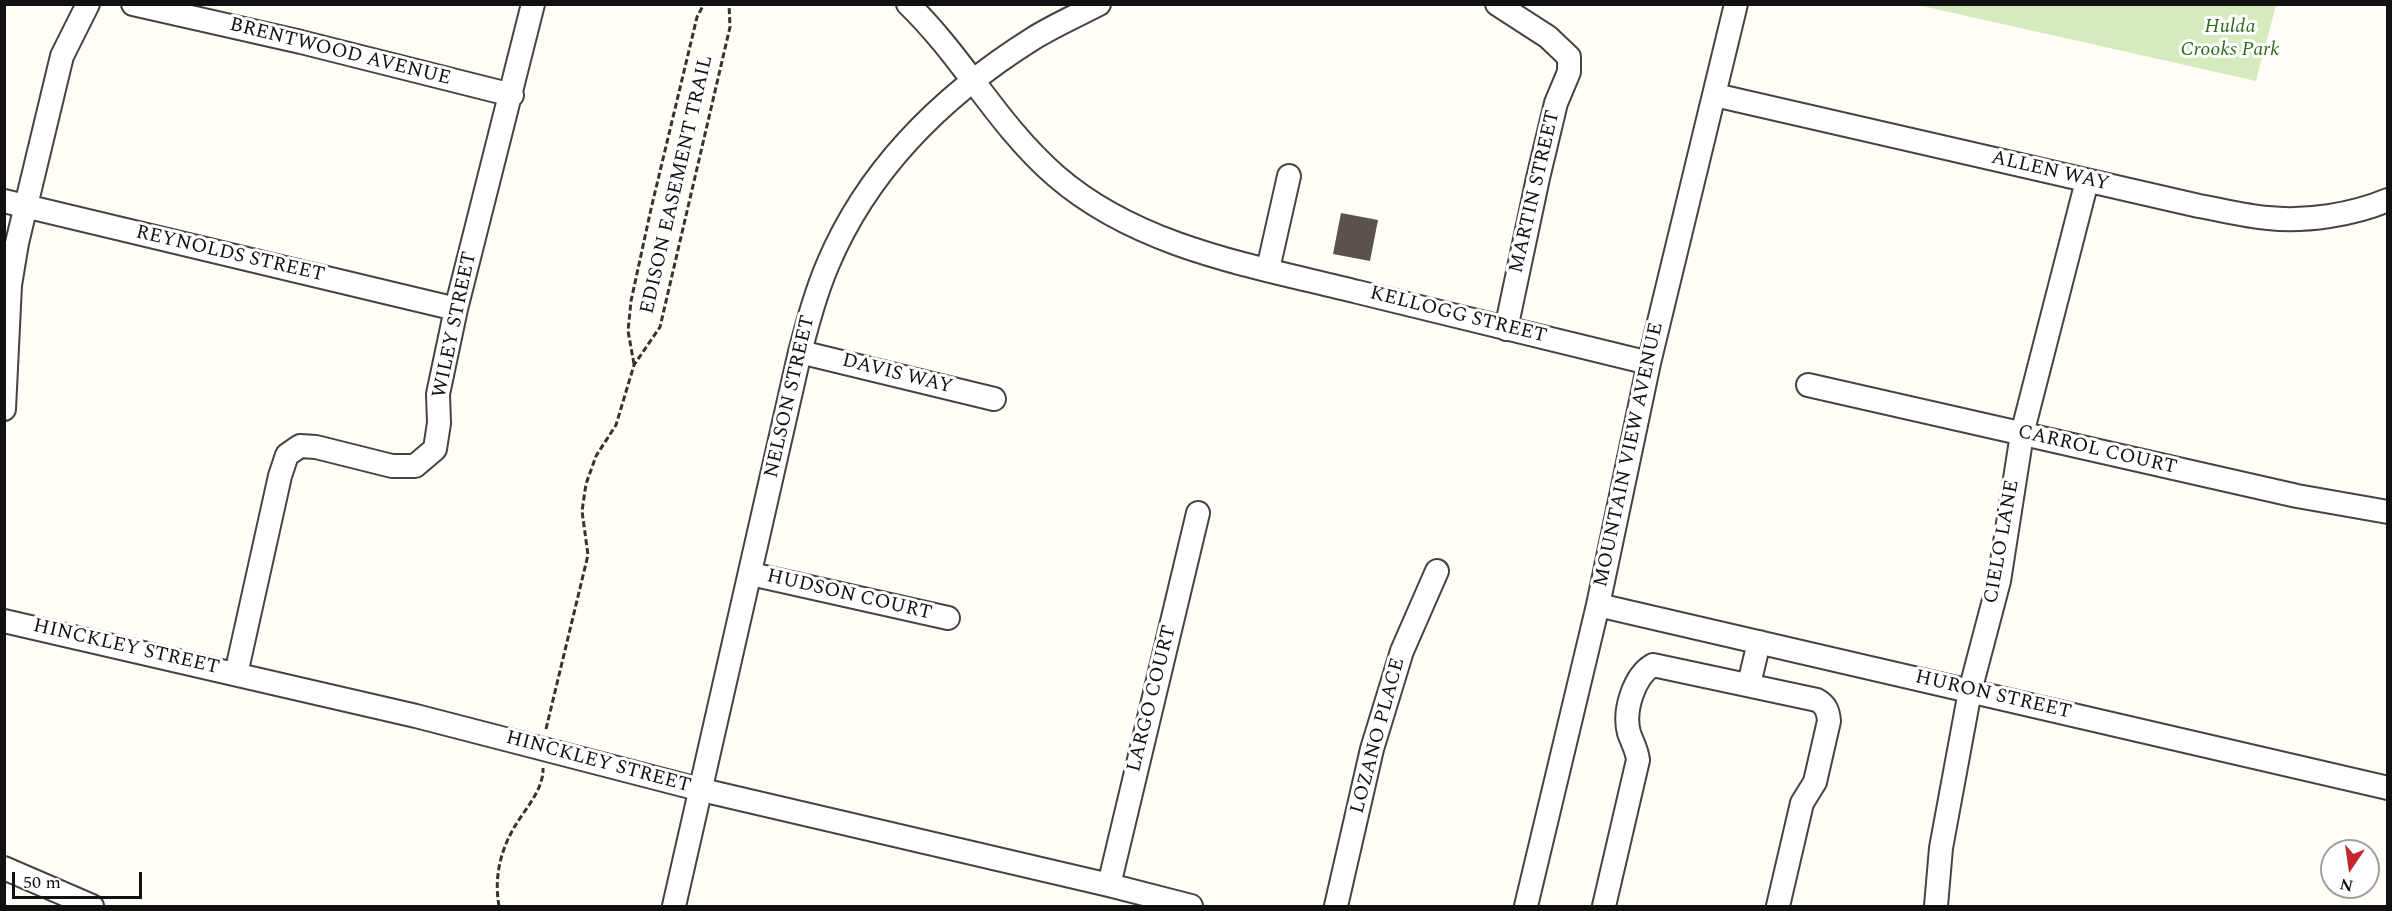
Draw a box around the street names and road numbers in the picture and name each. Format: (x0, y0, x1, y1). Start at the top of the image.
street label: BRENTWOOD AVENUE (227, 14, 453, 92)
street label: EDISON EASEMENT TRAIL (637, 53, 719, 317)
street label: MARTIN STREET (1506, 108, 1566, 276)
street label: ALLEN WAY (1989, 147, 2111, 197)
street label: REYNOLDS STREET (133, 222, 327, 288)
street label: WILEY STREET (429, 250, 483, 400)
street label: KELLOGG STREET (1367, 282, 1549, 350)
street label: NELSON STREET (761, 313, 821, 481)
street label: MOUNTAIN VIEW AVENUE (1590, 320, 1670, 590)
street label: DAVIS WAY (839, 350, 955, 400)
street label: CARROL COURT (2015, 421, 2179, 481)
street label: CIELO LANE (1980, 478, 2026, 606)
street label: HUDSON COURT (764, 565, 934, 627)
street label: HINCKLEY STREET (31, 615, 221, 681)
street label: LARGO COURT (1123, 623, 1183, 775)
street label: LOZANO PLACE (1347, 655, 1411, 817)
street label: HURON STREET (1913, 666, 2073, 726)
street label: HINCKLEY STREET (503, 727, 693, 799)

